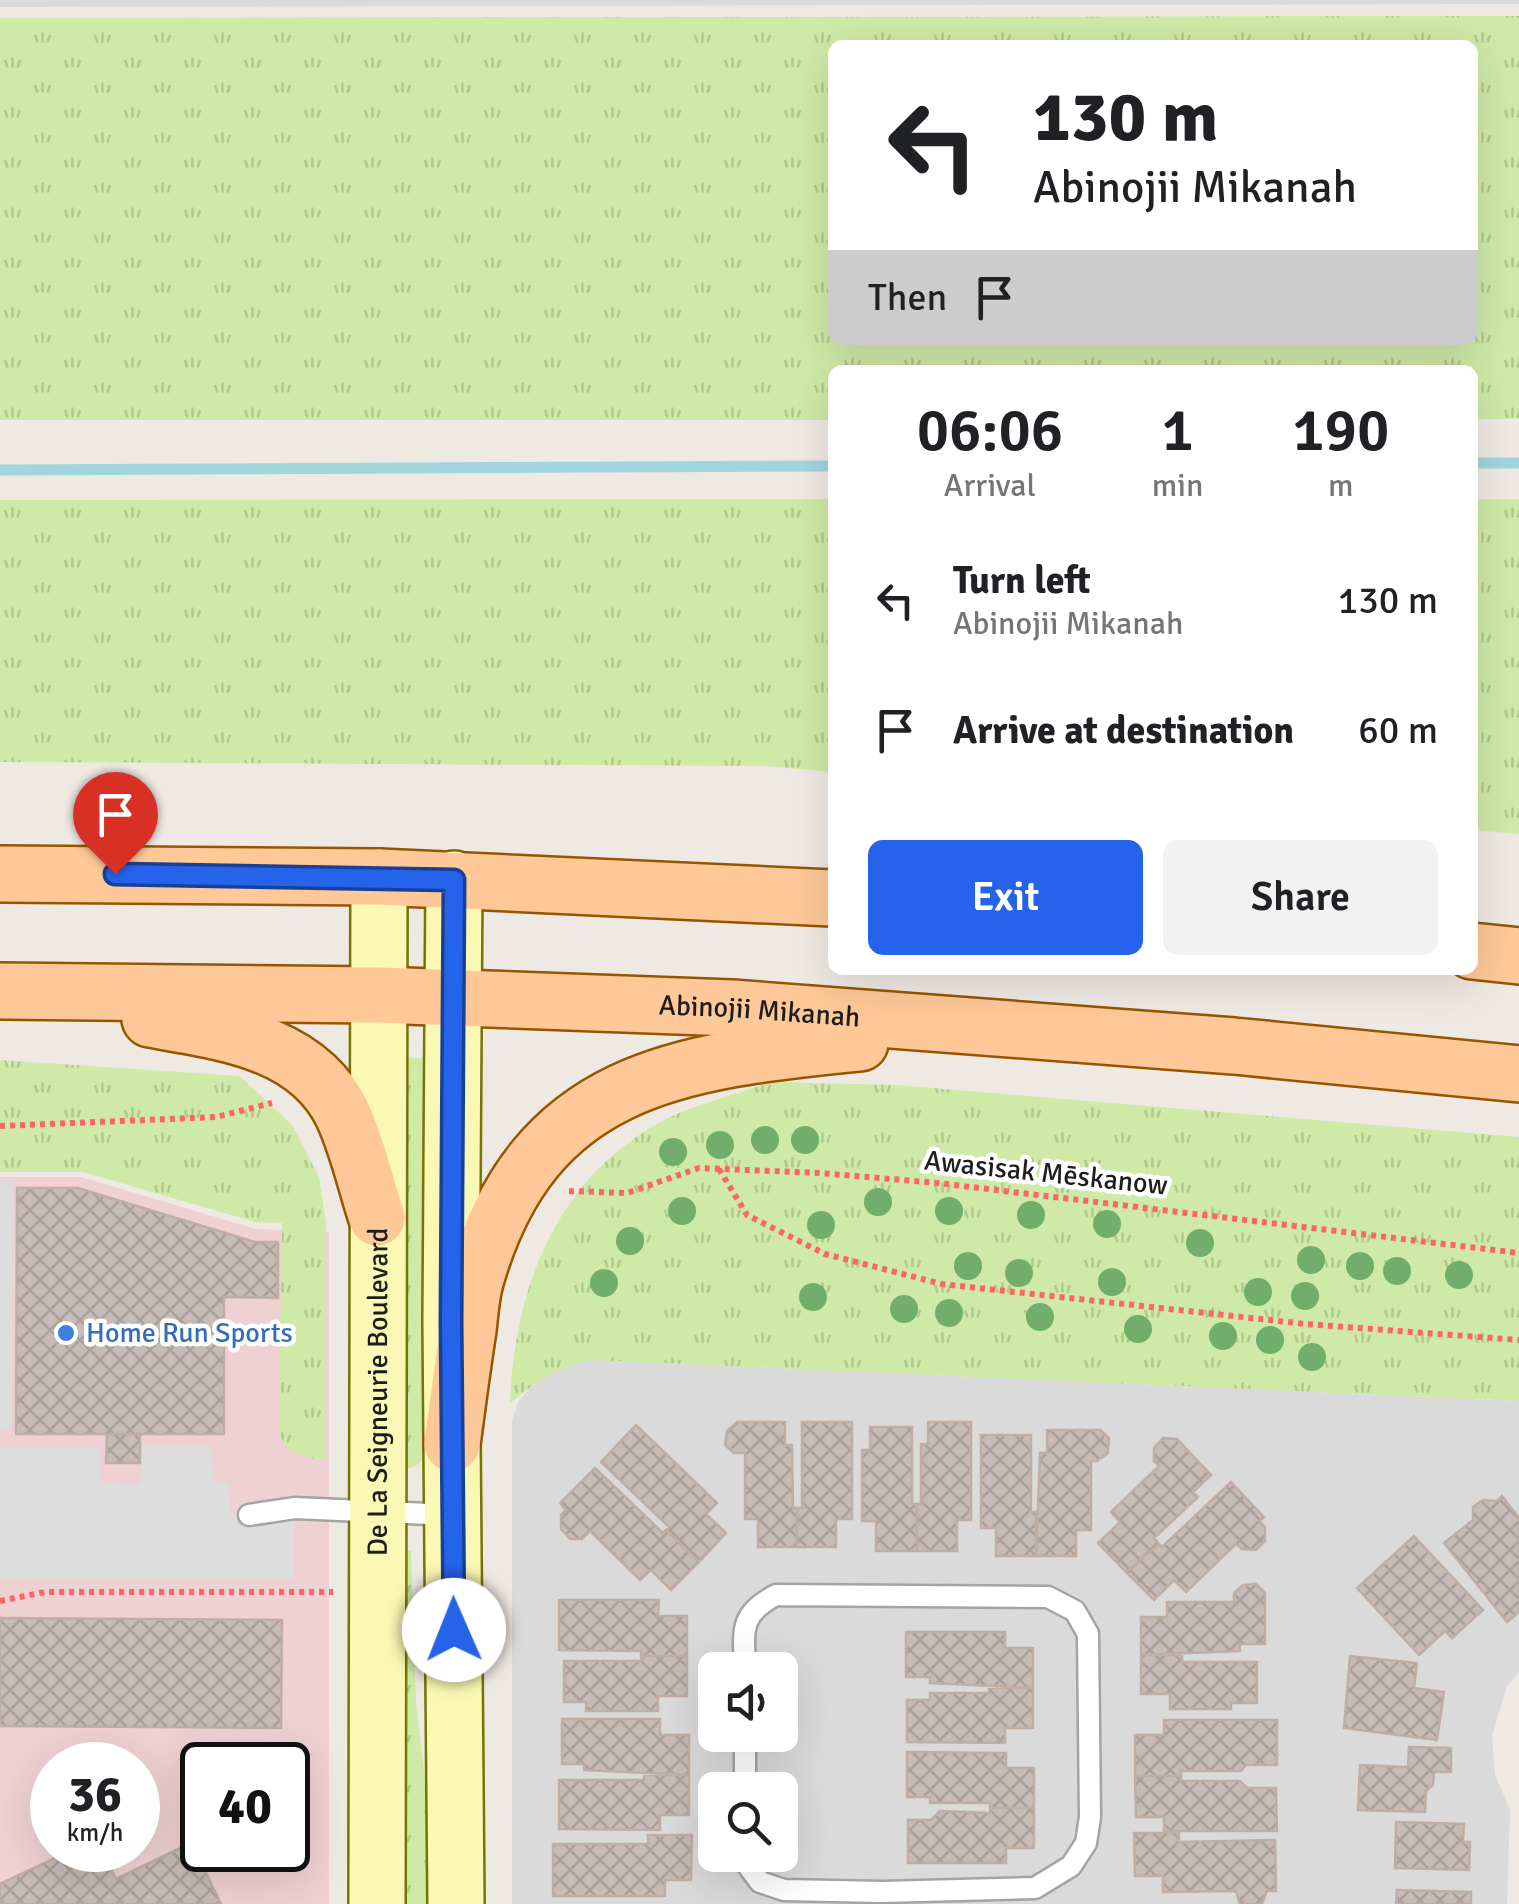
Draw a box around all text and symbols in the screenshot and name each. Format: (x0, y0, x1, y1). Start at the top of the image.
text: 130 m (1033, 74, 1218, 160)
icon: left (868, 80, 998, 210)
text: Abinojii Mikanah (1033, 160, 1357, 215)
icon: arrive (967, 270, 1022, 325)
text: Then (868, 274, 947, 321)
text: 06:06 (917, 394, 1063, 468)
text: 1 (1161, 394, 1194, 468)
text: 190 (1292, 394, 1389, 468)
text: Arrival (944, 466, 1036, 505)
text: min (1152, 466, 1203, 505)
text: m (1328, 466, 1354, 505)
text: Turn left (953, 557, 1091, 604)
icon: left (868, 573, 923, 628)
text: 130 m (1338, 577, 1438, 624)
text: Abinojii Mikanah (953, 604, 1183, 643)
icon: arrive (868, 703, 923, 758)
text: Arrive at destination (953, 707, 1294, 754)
text: 60 m (1358, 707, 1438, 754)
pin (73, 772, 158, 875)
icon: arrive (88, 787, 143, 842)
button: Exit (868, 840, 1143, 955)
button: Share (1163, 840, 1438, 955)
street label: Abinojii Mikanah (658, 988, 862, 1035)
street label: Awasisak Mēskanow (923, 1143, 1169, 1203)
street label: De La Seigneurie Boulevard (361, 1228, 395, 1556)
place label: Home Run Sports (86, 1316, 293, 1350)
marker: Home Run Sports (55, 1322, 77, 1344)
position arrow (402, 1578, 506, 1682)
map controls (698, 1652, 798, 1872)
button: sound (698, 1652, 798, 1752)
speed limit sign: 40 (180, 1742, 310, 1872)
text: 36 (68, 1764, 122, 1826)
button: search (698, 1772, 798, 1872)
text: km/h (67, 1817, 123, 1848)

